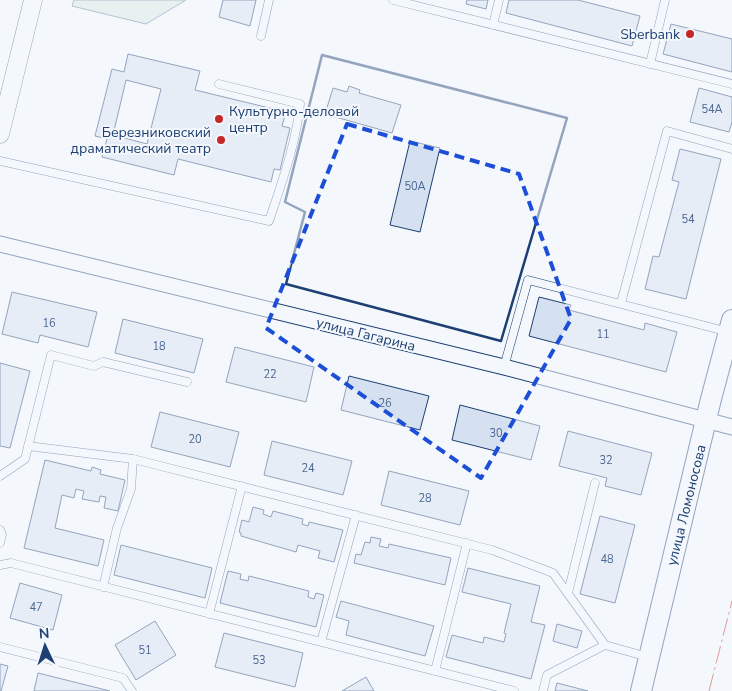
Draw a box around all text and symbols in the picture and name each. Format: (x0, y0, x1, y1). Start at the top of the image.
place label: Sberbank (620, 25, 681, 44)
marker: Sberbank (684, 28, 696, 40)
place label: Культурно-деловой центр (229, 102, 359, 137)
house number: 54А (701, 102, 723, 117)
marker: Культурно-деловой центр (213, 113, 225, 125)
place label: Березниковский драматический театр (71, 123, 211, 158)
marker: Березниковский драматический театр (215, 134, 227, 146)
house number: 50А (404, 179, 426, 194)
house number: 54 (681, 212, 695, 227)
street label: улица Гагарина (314, 313, 418, 356)
house number: 16 (42, 316, 56, 331)
house number: 11 (596, 327, 610, 342)
house number: 18 (152, 339, 166, 354)
house number: 22 (263, 367, 277, 382)
house number: 26 (378, 396, 392, 411)
house number: 30 (489, 426, 503, 441)
house number: 20 (188, 432, 202, 447)
street label: улица Ломоносова (662, 443, 711, 568)
house number: 32 (599, 453, 613, 468)
house number: 24 (301, 461, 315, 476)
house number: 28 (418, 491, 432, 506)
house number: 48 (600, 552, 614, 567)
house number: 47 (29, 600, 43, 615)
north arrow (20, 621, 70, 671)
text: N (38, 624, 50, 643)
house number: 51 (138, 643, 152, 658)
house number: 53 (252, 653, 266, 668)

